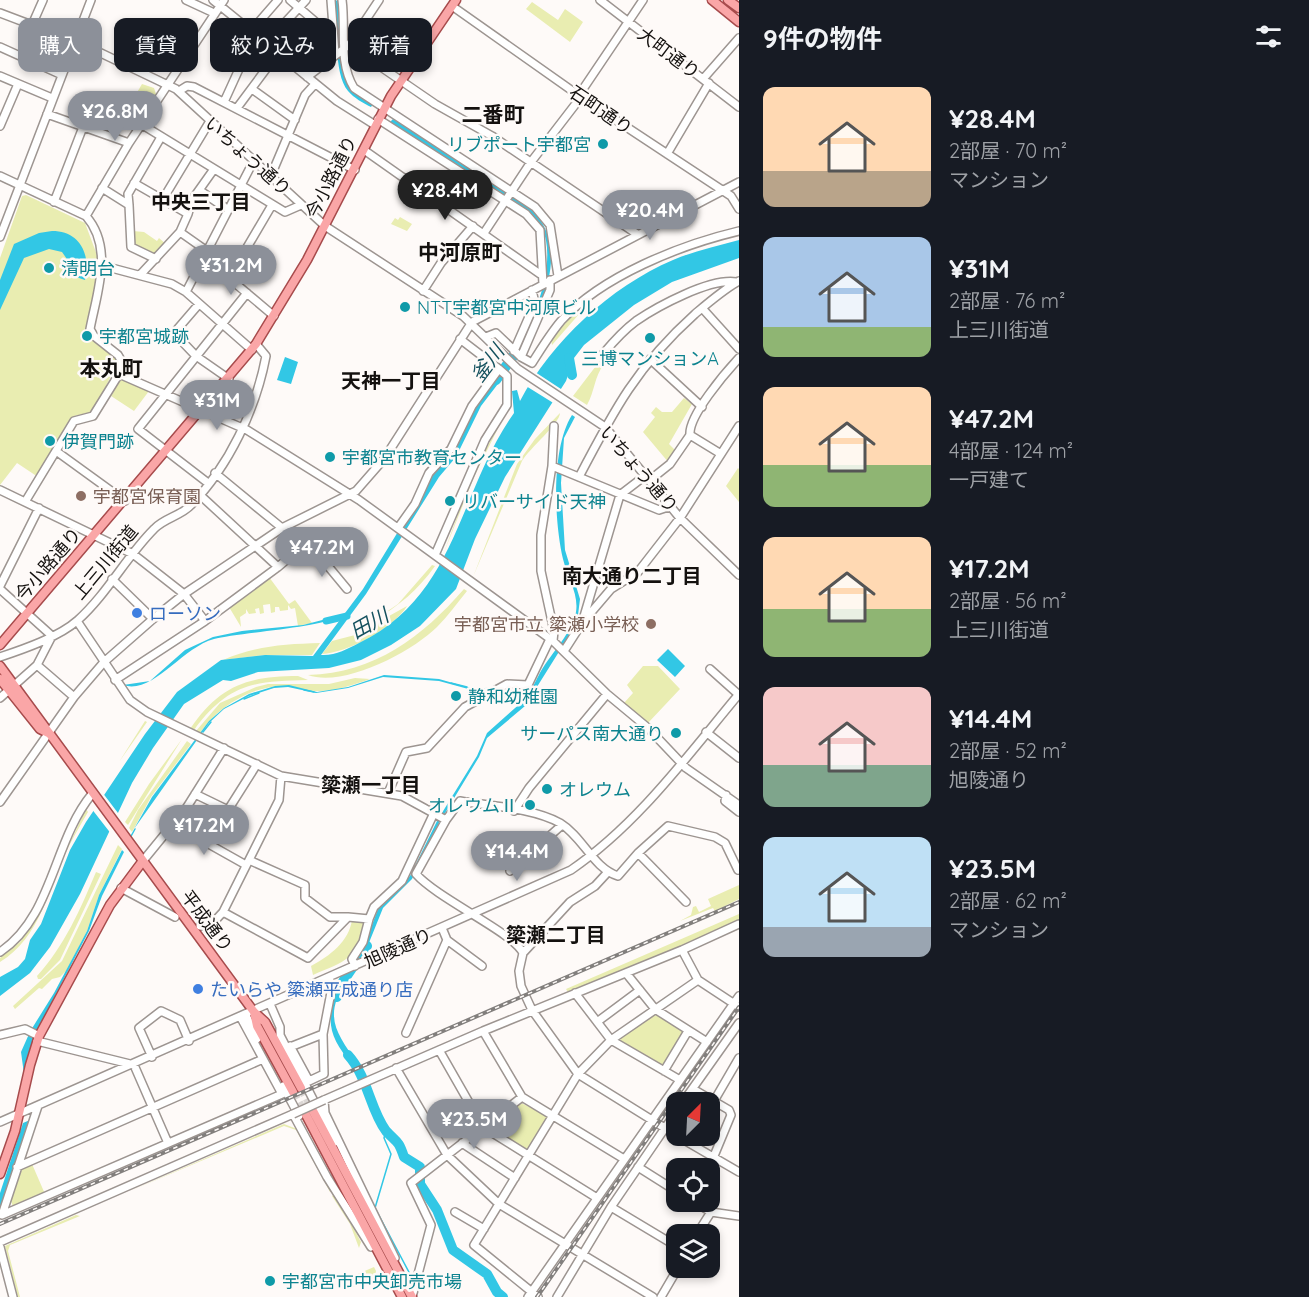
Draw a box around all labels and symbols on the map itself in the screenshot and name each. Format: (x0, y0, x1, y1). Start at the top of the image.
street label: 大町通り (633, 22, 705, 84)
street label: 石町通り (565, 80, 637, 140)
pin: ¥26.8M (66, 91, 164, 142)
district label: 二番町 (462, 101, 525, 127)
street label: いちょう通り (200, 111, 296, 201)
street label: 今小路通り (300, 132, 362, 222)
place label: リブポート宇都宮 (447, 133, 591, 156)
marker: リブポート宇都宮 (596, 137, 610, 151)
pin: ¥28.4M (396, 170, 494, 221)
district label: 中央三丁目 (151, 189, 251, 214)
pin: ¥20.4M (601, 190, 699, 241)
district label: 中河原町 (418, 239, 502, 265)
pin: ¥31.2M (182, 245, 280, 296)
place label: 清明台 (61, 257, 115, 280)
marker: 清明台 (42, 261, 56, 275)
place label: NTT宇都宮中河原ビル (417, 296, 596, 319)
marker: NTT宇都宮中河原ビル (398, 300, 412, 314)
place label: 宇都宮城跡 (99, 325, 189, 348)
marker: 宇都宮城跡 (80, 329, 94, 343)
marker: 三博マンションA (643, 331, 657, 345)
water label: 釜川 (465, 338, 510, 386)
place label: 三博マンションA (581, 347, 719, 370)
district label: 本丸町 (80, 355, 143, 381)
district label: 天神一丁目 (341, 368, 441, 393)
pin: ¥31M (181, 380, 253, 431)
street label: いちょう通り (595, 421, 683, 517)
place label: 伊賀門跡 (62, 430, 134, 453)
marker: 伊賀門跡 (43, 434, 57, 448)
place label: 宇都宮市教育センター (342, 446, 522, 469)
marker: 宇都宮市教育センター (323, 450, 337, 464)
place label: 宇都宮保育園 (93, 485, 201, 508)
marker: 宇都宮保育園 (74, 489, 88, 503)
place label: リバーサイド天神 (462, 490, 606, 513)
marker: リバーサイド天神 (443, 494, 457, 508)
street label: 上三川街道 (67, 520, 143, 604)
street label: 今小路通り (10, 522, 86, 606)
pin: ¥47.2M (273, 527, 371, 578)
district label: 南大通り二丁目 (562, 563, 702, 588)
water label: 田川 (345, 601, 394, 644)
place label: ローソン (149, 602, 221, 625)
marker: ローソン (130, 606, 144, 620)
place label: 宇都宮市立 簗瀬小学校 (454, 613, 639, 636)
marker: 宇都宮市立 簗瀬小学校 (644, 617, 658, 631)
place label: 静和幼稚園 (468, 685, 558, 708)
marker: 静和幼稚園 (449, 689, 463, 703)
place label: サーパス南大通り (520, 722, 664, 745)
marker: サーパス南大通り (669, 726, 683, 740)
district label: 簗瀬一丁目 (321, 772, 421, 797)
place label: オレウム (559, 778, 631, 801)
marker: オレウム (540, 782, 554, 796)
place label: オレウムⅡ (428, 794, 518, 817)
marker: オレウムⅡ (523, 798, 537, 812)
pin: ¥17.2M (155, 805, 253, 856)
pin: ¥14.4M (468, 831, 566, 882)
street label: 平成通り (176, 885, 238, 957)
district label: 簗瀬二丁目 (506, 922, 606, 947)
street label: 旭陵通り (360, 923, 436, 973)
place label: たいらや 簗瀬平成通り店 (210, 978, 413, 1001)
marker: たいらや 簗瀬平成通り店 (191, 982, 205, 996)
north arrow (666, 1092, 720, 1146)
pin: ¥23.5M (425, 1099, 523, 1150)
place label: 宇都宮市中央卸売市場 (282, 1270, 462, 1293)
marker: 宇都宮市中央卸売市場 (263, 1274, 277, 1288)

